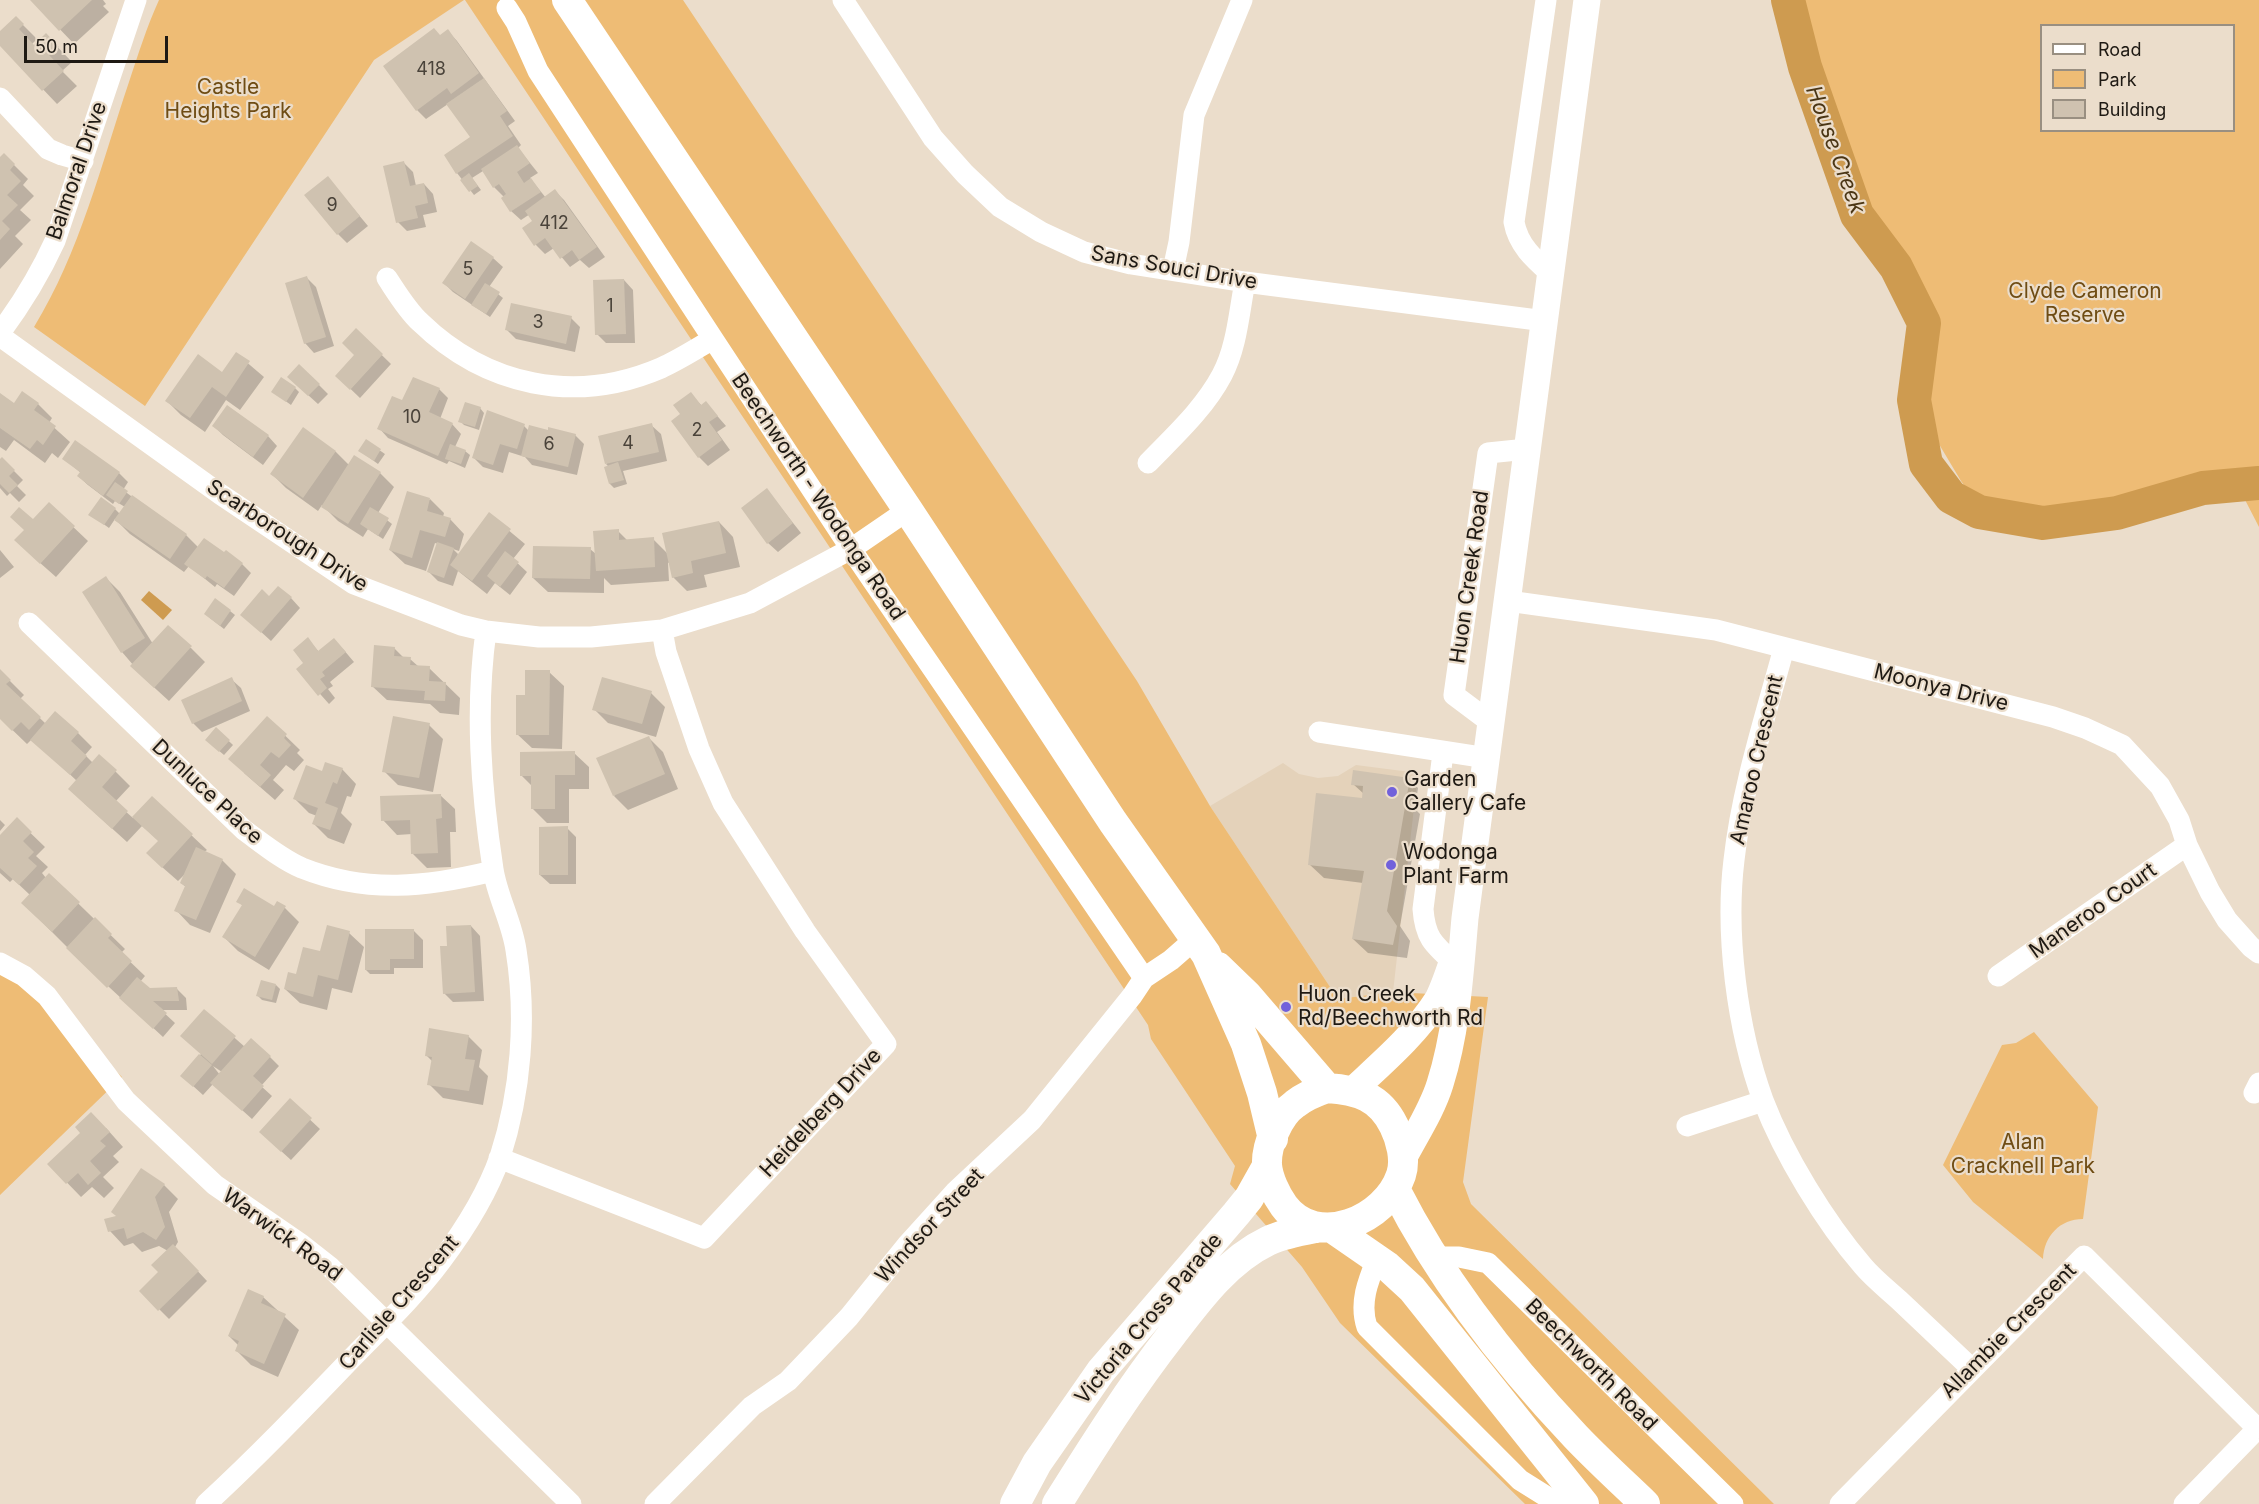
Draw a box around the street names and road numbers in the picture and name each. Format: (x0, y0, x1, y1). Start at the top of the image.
street label: Balmoral Drive (42, 99, 112, 243)
street label: Sans Souci Drive (1089, 241, 1259, 295)
street label: Beechworth - Wodonga Road (726, 369, 910, 625)
street label: Scarborough Drive (202, 475, 372, 597)
street label: Huon Creek Road (1445, 489, 1495, 665)
street label: Moonya Drive (1871, 659, 2011, 717)
street label: Amaroo Crescent (1725, 673, 1789, 847)
street label: Dunluce Place (146, 734, 268, 850)
street label: Maneroo Court (2025, 858, 2161, 964)
street label: Heidelberg Drive (755, 1043, 887, 1183)
street label: Windsor Street (870, 1163, 990, 1289)
street label: Warwick Road (217, 1183, 347, 1287)
street label: Victoria Cross Parade (1070, 1228, 1228, 1410)
street label: Carlisle Crescent (334, 1231, 464, 1375)
street label: Allambie Crescent (1936, 1258, 2082, 1404)
street label: Beechworth Road (1520, 1294, 1662, 1436)

